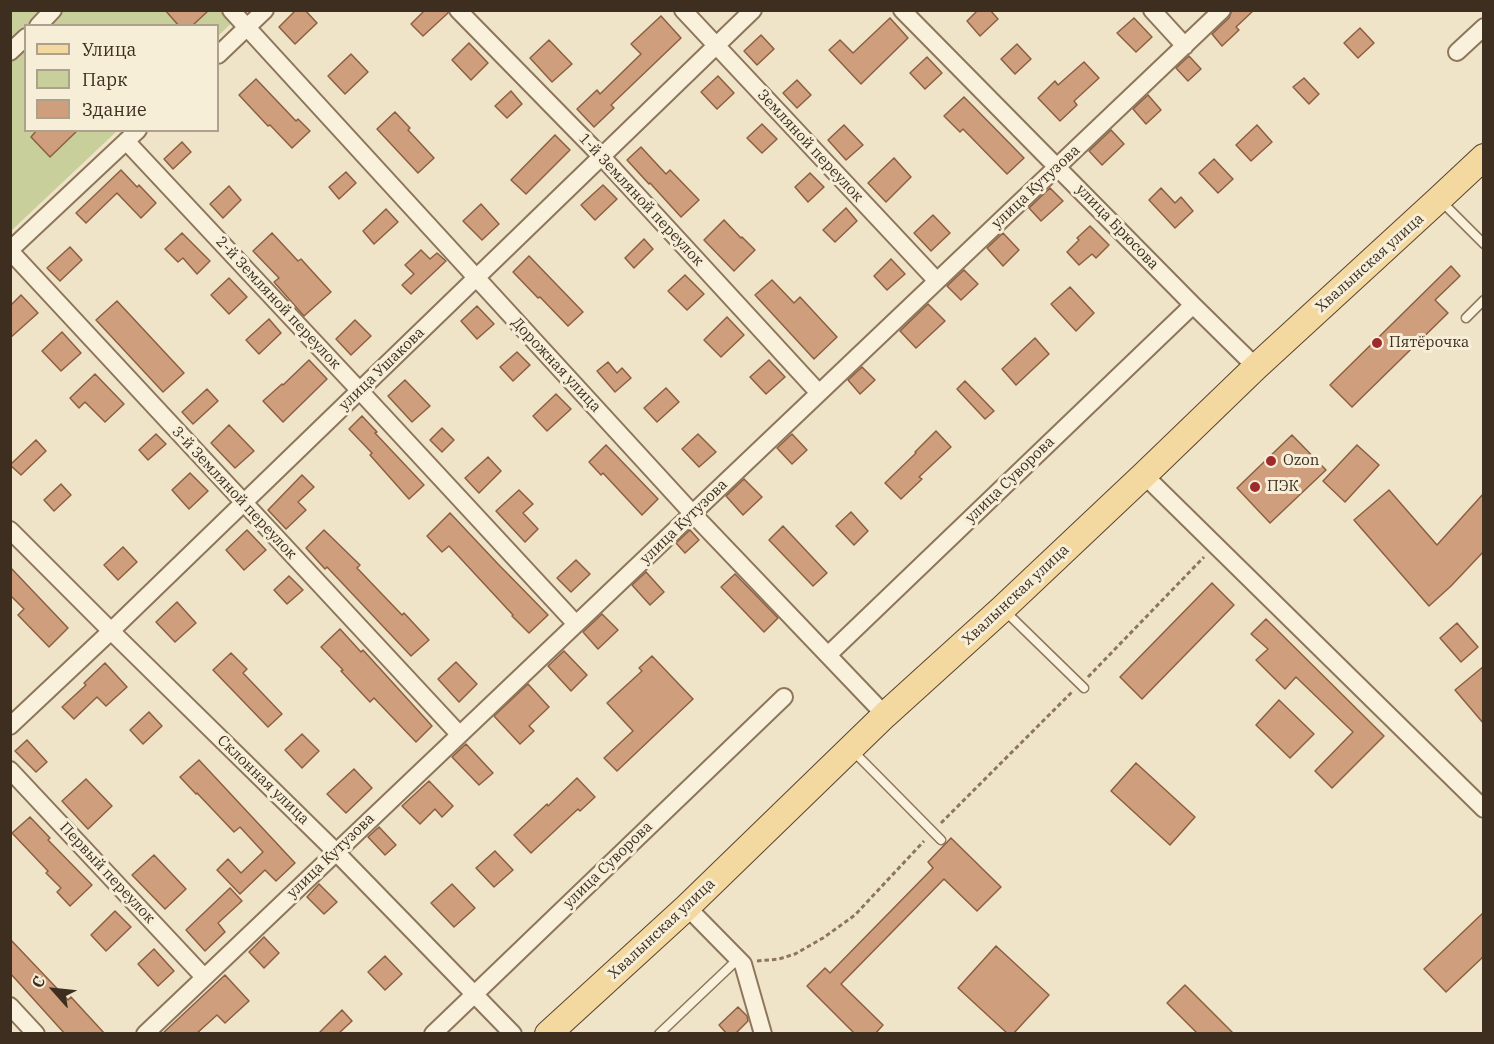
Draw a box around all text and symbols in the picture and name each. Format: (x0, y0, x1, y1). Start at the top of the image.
legend (24, 24, 219, 132)
text: Улица (82, 38, 136, 61)
text: Парк (82, 68, 128, 91)
street label: Земляной переулок (753, 86, 867, 206)
text: Здание (82, 98, 147, 121)
street label: 1-й Земляной переулок (575, 130, 707, 270)
street label: улица Кутузова (988, 141, 1084, 233)
street label: улица Брюсова (1072, 181, 1162, 273)
street label: Хвалынская улица (1312, 210, 1428, 316)
street label: 2-й Земляной переулок (212, 233, 344, 373)
street label: Дорожная улица (508, 314, 604, 416)
street label: улица Ушакова (336, 324, 428, 414)
place label: Пятёрочка (1389, 334, 1469, 352)
marker: Пятёрочка (1370, 336, 1384, 350)
street label: 3-й Земляной переулок (168, 423, 300, 563)
street label: улица Суворова (962, 433, 1058, 527)
place label: Ozon (1283, 452, 1319, 470)
marker: Ozon (1264, 454, 1278, 468)
street label: улица Кутузова (637, 476, 731, 568)
place label: ПЭК (1267, 478, 1299, 496)
marker: ПЭК (1248, 480, 1262, 494)
street label: Хвалынская улица (959, 541, 1073, 649)
street label: Склонная улица (213, 732, 313, 828)
street label: улица Кутузова (284, 810, 378, 902)
street label: улица Суворова (560, 818, 656, 912)
street label: Первый переулок (55, 819, 159, 927)
street label: Хвалынская улица (605, 875, 719, 983)
north arrow (24, 960, 84, 1020)
text: С (27, 973, 49, 991)

